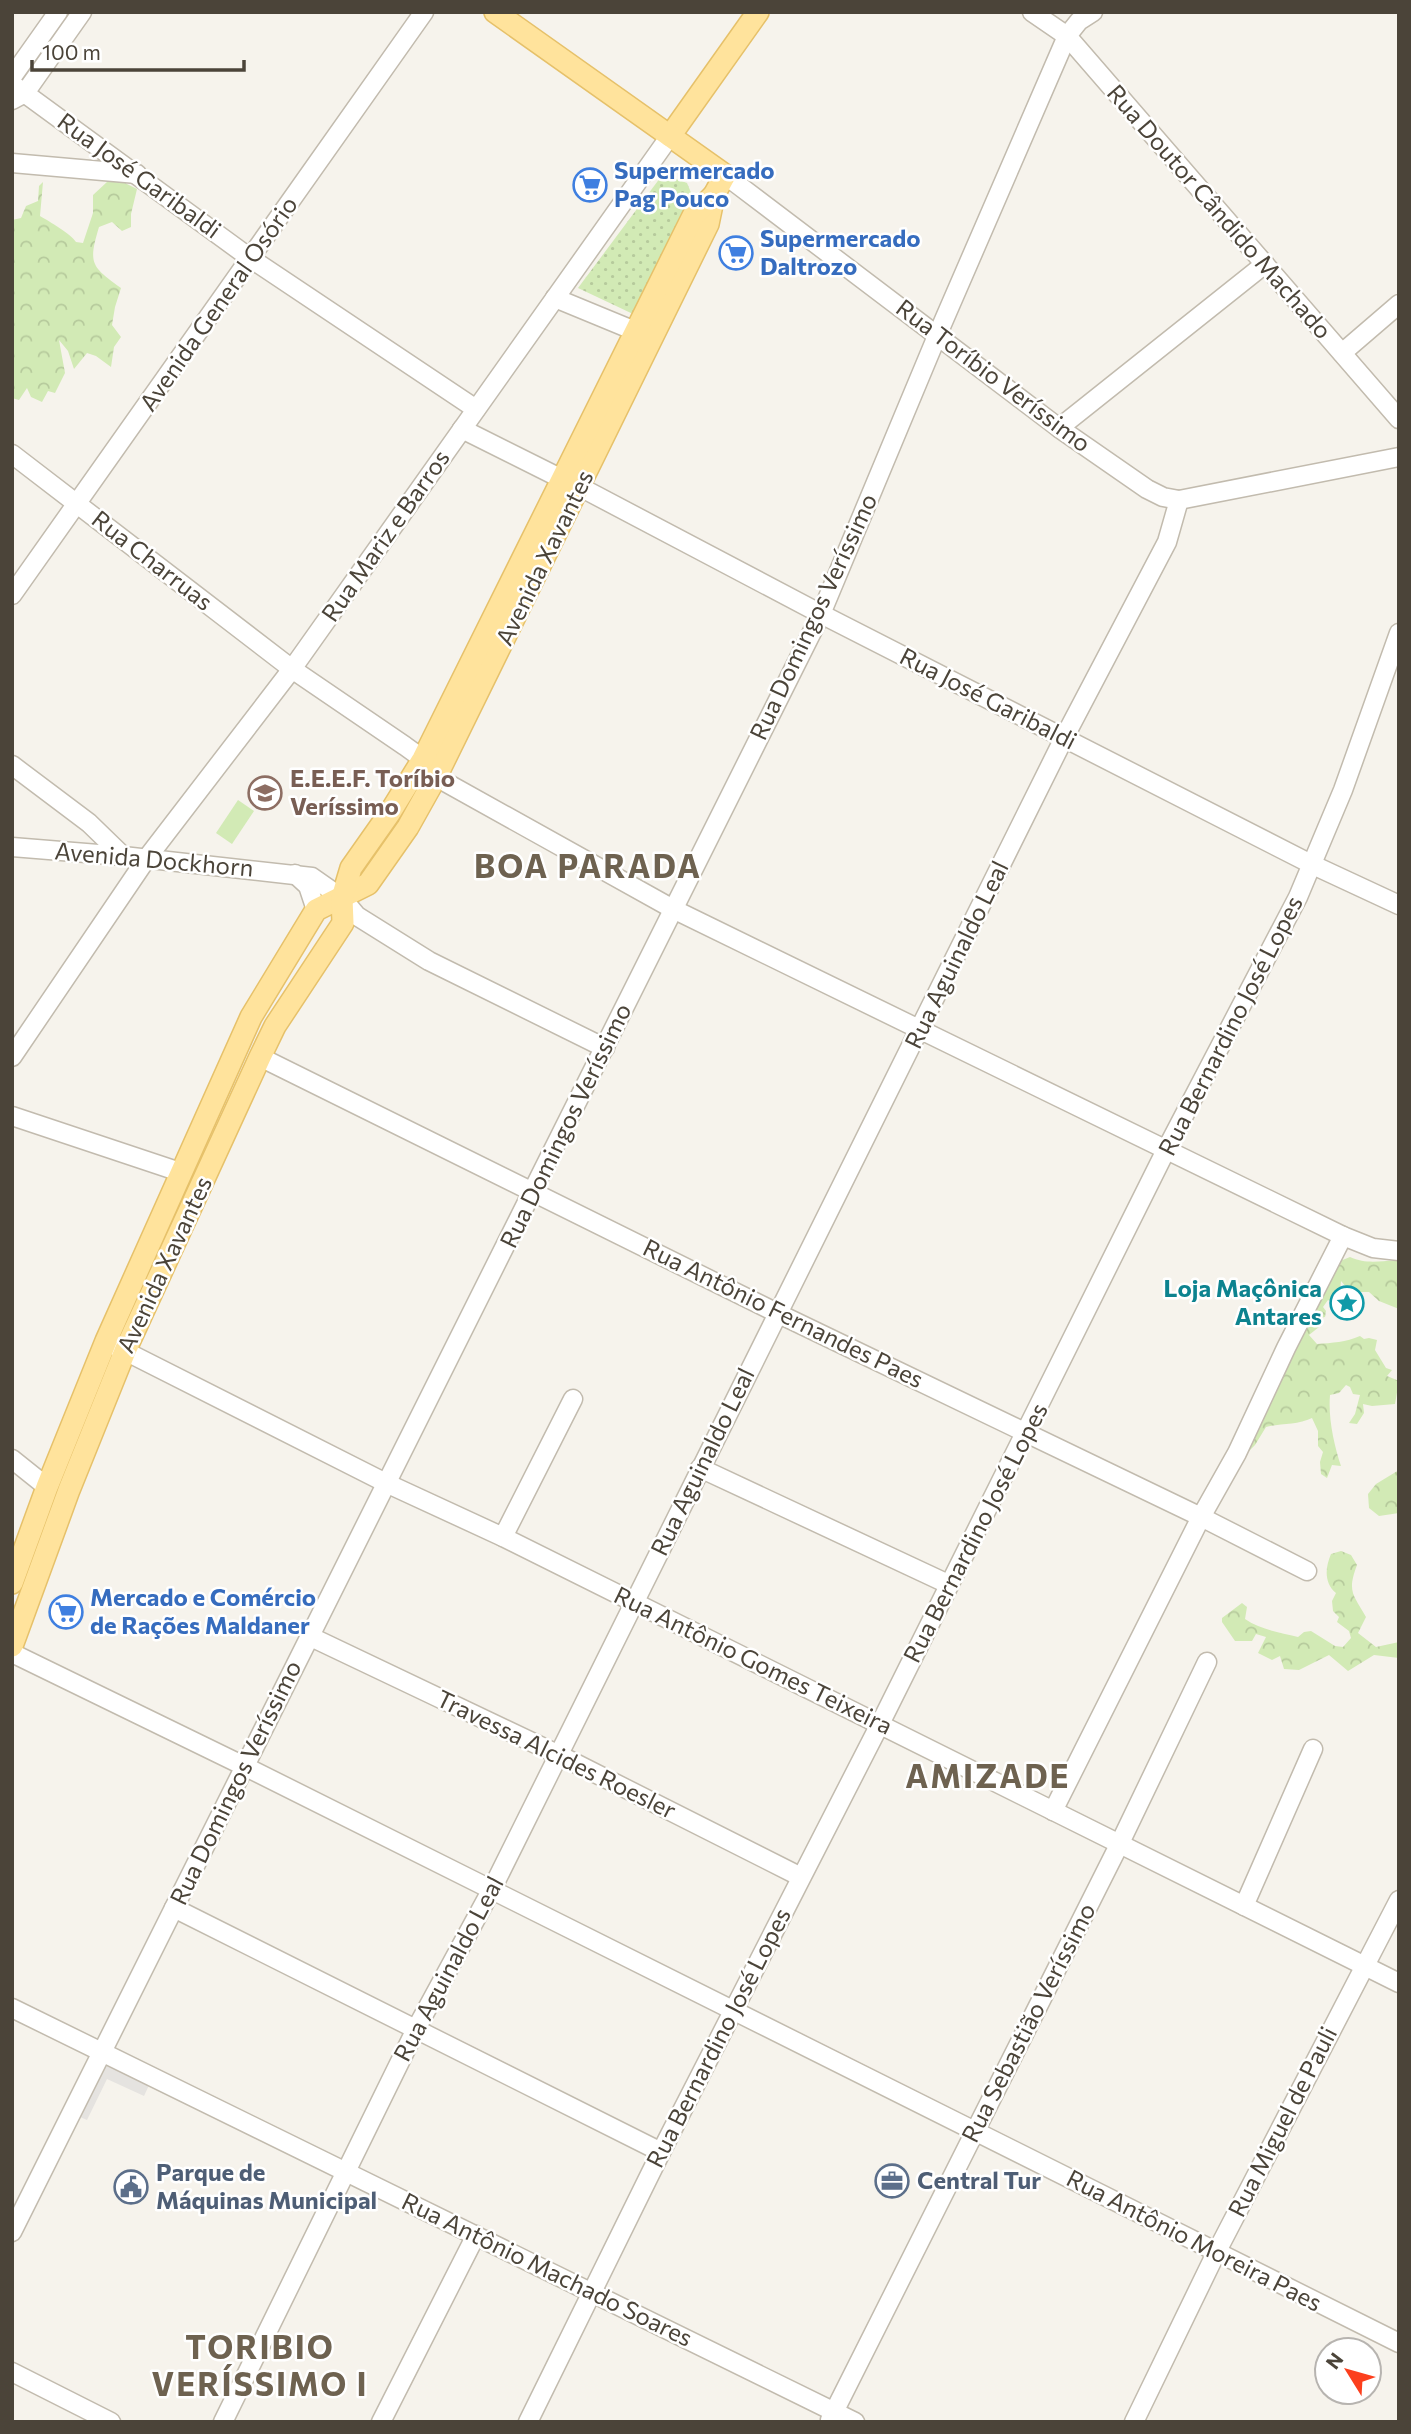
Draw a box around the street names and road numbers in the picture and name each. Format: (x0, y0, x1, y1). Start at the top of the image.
street label: Rua Doutor Cândido Machado (1102, 78, 1338, 344)
street label: Rua José Garibaldi (53, 106, 227, 244)
street label: Avenida General Osório (133, 190, 303, 416)
street label: Rua Toríbio Veríssimo (891, 292, 1097, 457)
street label: Rua Mariz e Barros (315, 444, 455, 627)
street label: Avenida Xavantes (489, 465, 599, 650)
street label: Rua Domingos Veríssimo (743, 489, 882, 744)
street label: Rua Charruas (87, 504, 219, 616)
street label: Rua José Garibaldi (895, 641, 1082, 755)
street label: Avenida Dockhorn (54, 835, 255, 882)
street label: Rua Aguinaldo Leal (898, 856, 1014, 1053)
street label: Rua Bernardino José Lopes (1151, 891, 1308, 1160)
street label: Rua Domingos Veríssimo (493, 998, 636, 1252)
street label: Avenida Xavantes (110, 1172, 217, 1357)
street label: Rua Antônio Fernandes Paes (639, 1232, 929, 1393)
street label: Rua Aguinaldo Leal (644, 1363, 760, 1560)
street label: Rua Bernardino José Lopes (896, 1398, 1053, 1667)
street label: Rua Antônio Gomes Teixeira (610, 1580, 898, 1740)
street label: Rua Domingos Veríssimo (163, 1655, 306, 1909)
street label: Travessa Alcides Roesler (432, 1683, 681, 1824)
street label: Rua Aguinaldo Leal (387, 1871, 509, 2066)
street label: Rua Sebastião Veríssimo (955, 1898, 1101, 2147)
street label: Rua Bernardino José Lopes (639, 1903, 796, 2172)
street label: Rua Miguel de Pauli (1221, 2021, 1342, 2221)
street label: Rua Antônio Moreira Paes (1062, 2163, 1327, 2317)
street label: Rua Antônio Machado Soares (398, 2186, 698, 2352)

